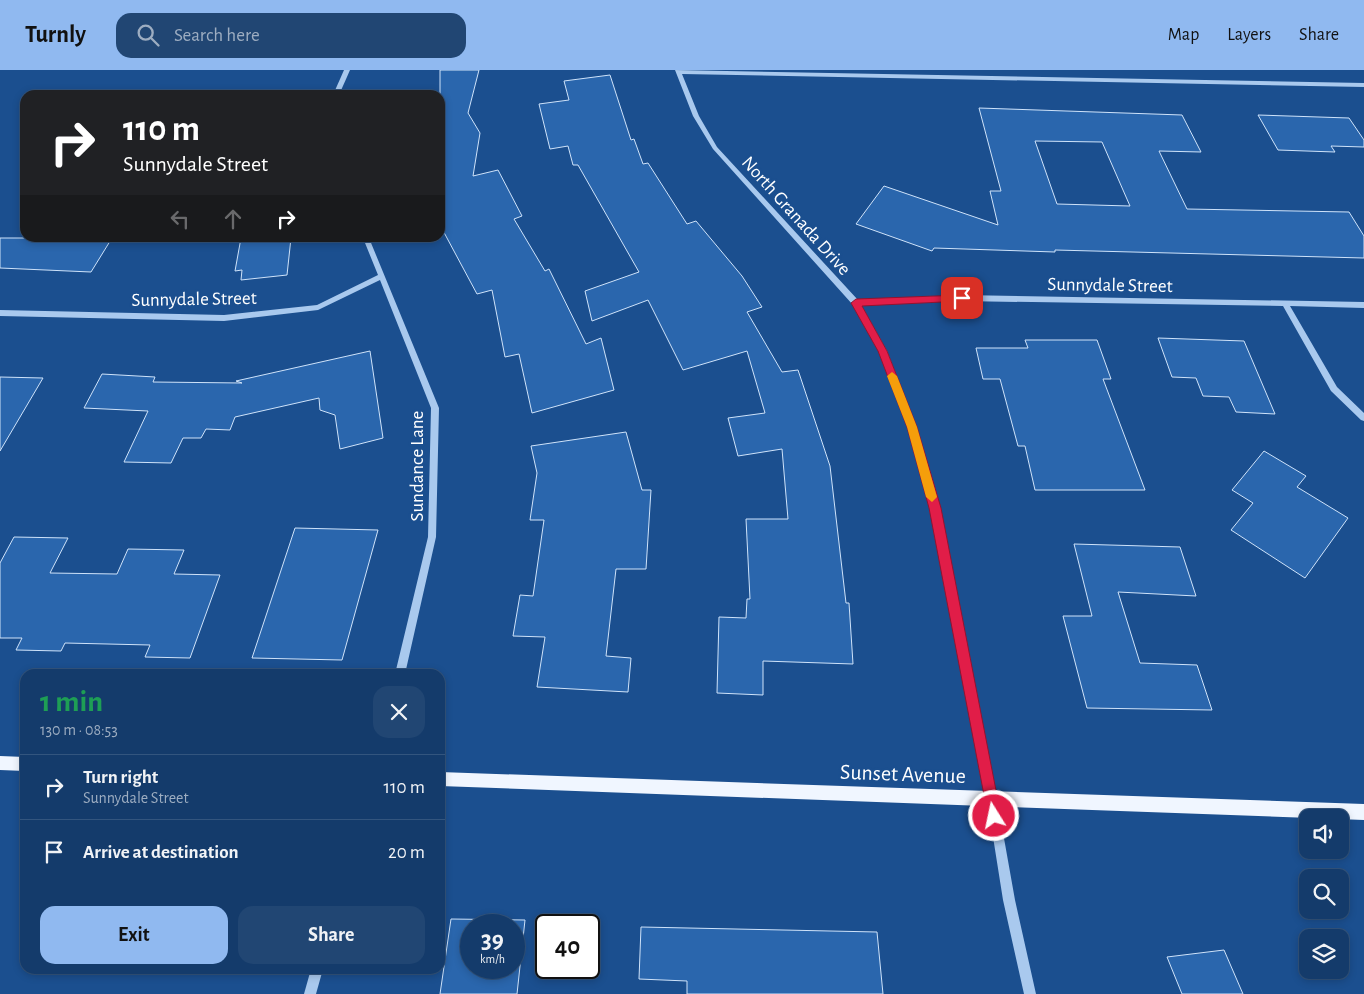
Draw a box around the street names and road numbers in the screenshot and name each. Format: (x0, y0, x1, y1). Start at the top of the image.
street label: North Granada Drive (738, 153, 854, 279)
street label: Sunnydale Street (1047, 275, 1173, 296)
street label: Sunnydale Street (131, 289, 257, 310)
street label: Sundance Lane (408, 411, 427, 521)
street label: Sunset Avenue (840, 761, 966, 787)

